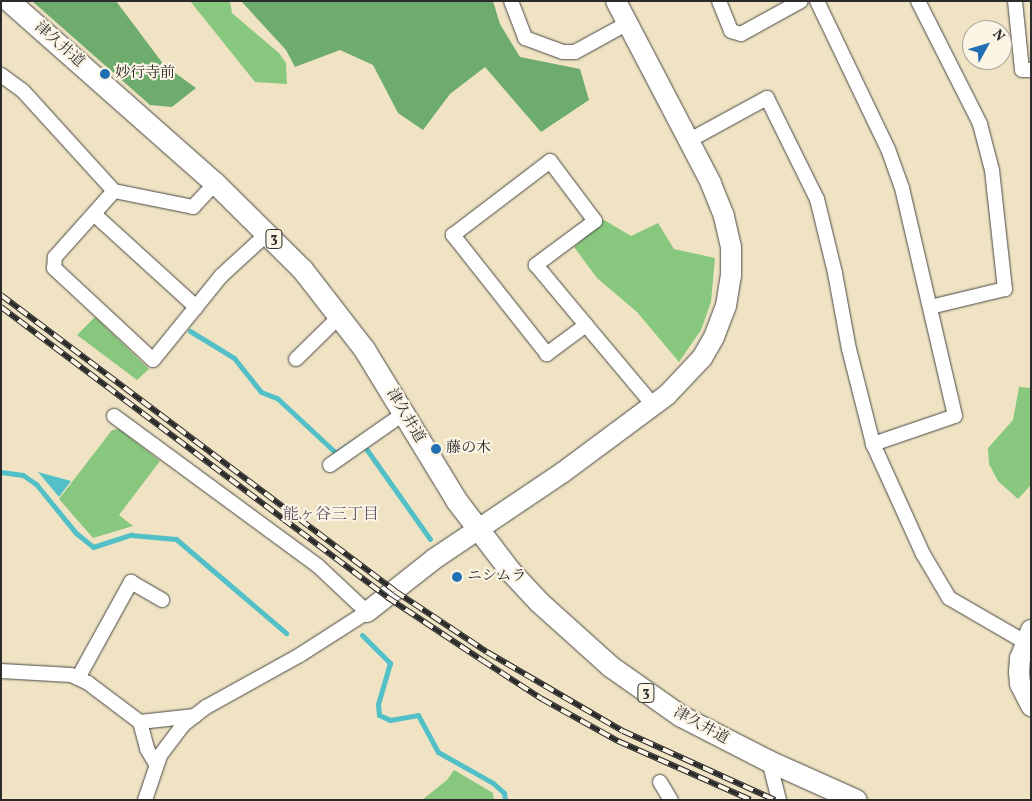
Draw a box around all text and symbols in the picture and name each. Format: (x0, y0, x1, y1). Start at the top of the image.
street label: 津久井道 (30, 19, 88, 71)
north arrow (962, 20, 1012, 70)
text: N (988, 26, 1009, 46)
place label: 妙行寺前 (115, 65, 175, 83)
marker: 妙行寺前 (99, 68, 111, 80)
road number: 3 (265, 228, 283, 250)
street label: 津久井道 (382, 386, 428, 446)
place label: 藤の木 (446, 440, 491, 458)
marker: 藤の木 (430, 443, 442, 455)
district label: 能ヶ谷三丁目 (283, 505, 379, 525)
place label: ニシムラ (467, 568, 527, 586)
marker: ニシムラ (451, 571, 463, 583)
road number: 3 (637, 681, 655, 704)
street label: 津久井道 (670, 704, 732, 748)

